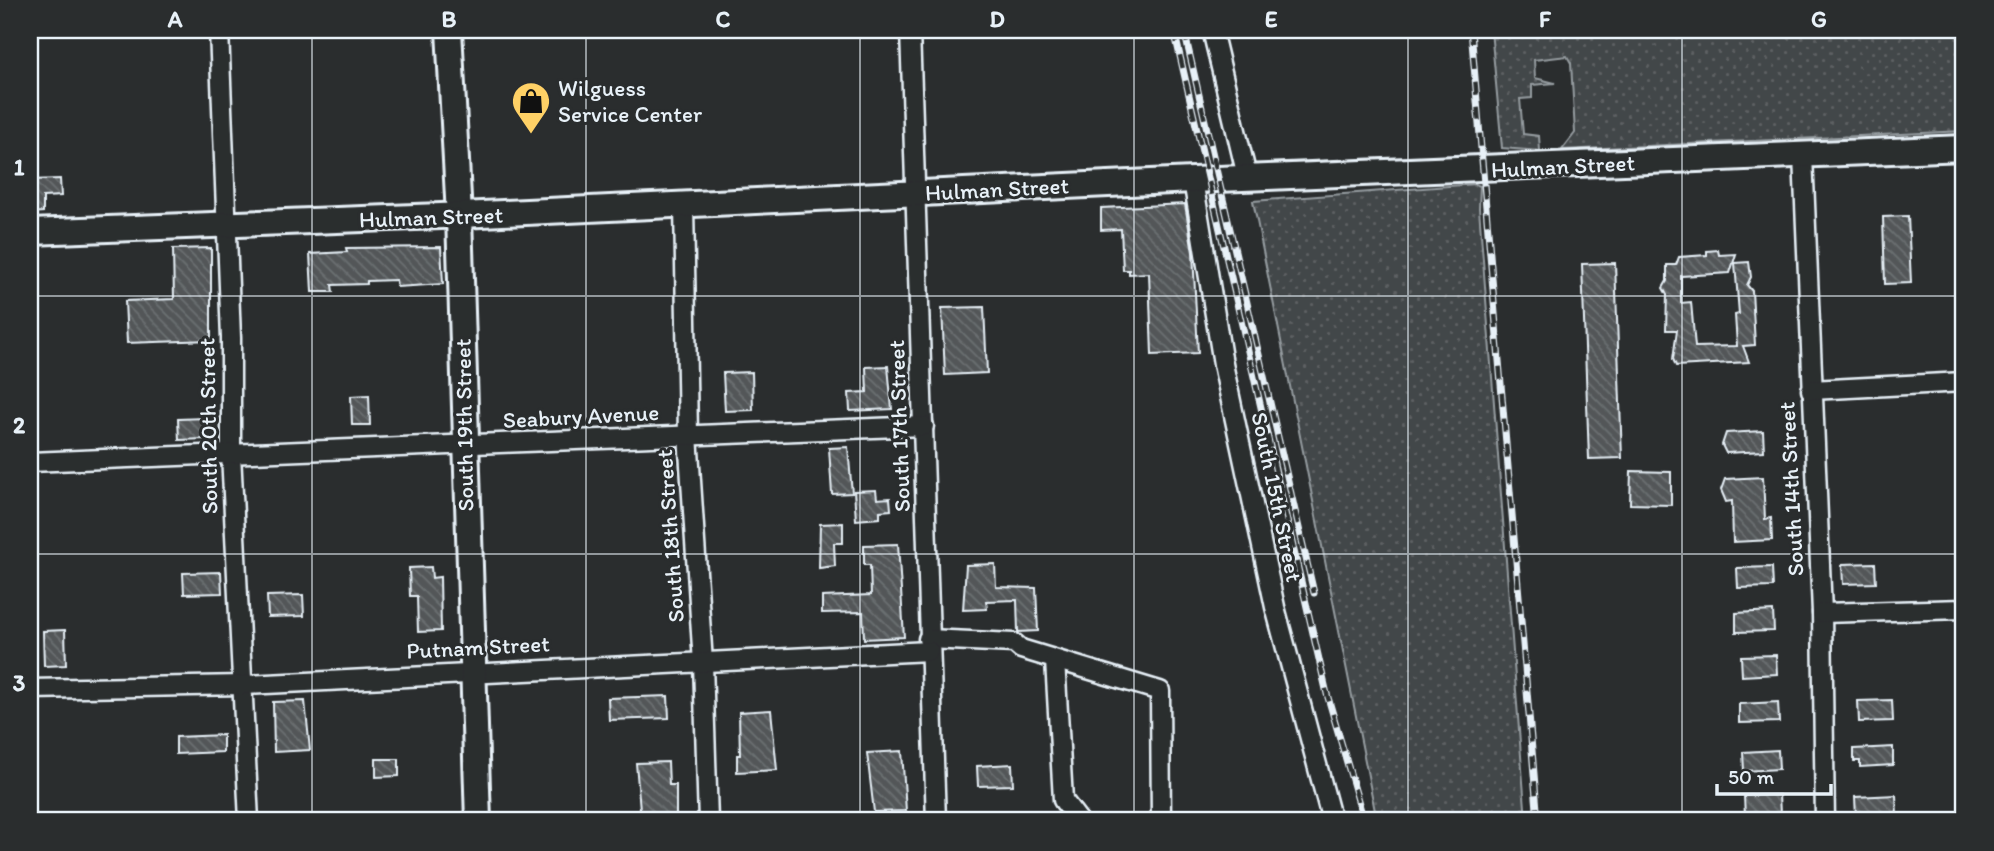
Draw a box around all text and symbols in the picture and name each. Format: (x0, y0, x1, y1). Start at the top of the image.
text: A (167, 5, 183, 33)
text: B (442, 5, 457, 33)
text: C (716, 5, 731, 33)
text: D (989, 5, 1005, 33)
text: E (1265, 5, 1278, 33)
text: F (1539, 5, 1552, 33)
text: G (1811, 5, 1827, 33)
place label: Wilguess Service Center (558, 74, 702, 128)
shop icon: Wilguess Service Center (510, 80, 552, 135)
street label: Hulman Street (1490, 148, 1636, 184)
text: 1 (14, 153, 25, 181)
street label: Hulman Street (924, 171, 1070, 207)
street label: Hulman Street (358, 200, 504, 234)
street label: South 20th Street (192, 338, 224, 514)
street label: South 19th Street (448, 338, 480, 512)
street label: South 17th Street (882, 339, 916, 513)
street label: Seabury Avenue (502, 398, 660, 434)
street label: South 14th Street (1772, 401, 1810, 577)
street label: South 15th Street (1245, 409, 1309, 585)
text: 2 (13, 411, 26, 439)
street label: South 18th Street (650, 448, 690, 624)
street label: Putnam Street (406, 629, 551, 665)
text: 3 (13, 669, 26, 697)
scale bar (1717, 753, 1831, 797)
text: 50 m (1728, 764, 1775, 789)

